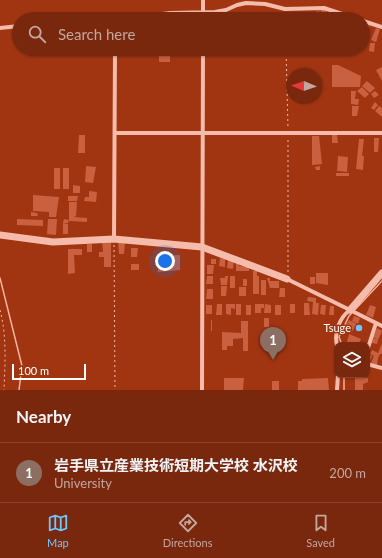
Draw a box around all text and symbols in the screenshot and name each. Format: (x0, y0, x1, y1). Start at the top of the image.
search box (12, 12, 370, 56)
icon: search (26, 23, 48, 45)
text: Search here (58, 25, 135, 43)
north arrow (286, 68, 322, 104)
your location (155, 251, 175, 271)
place label: Tsuge (323, 321, 351, 334)
marker: Tsuge (354, 323, 364, 333)
pin: 1 (260, 327, 286, 360)
map controls (334, 342, 370, 378)
button: layers (334, 342, 370, 378)
scale bar (12, 362, 86, 381)
text: 100 m (18, 364, 49, 377)
text: Nearby (16, 406, 71, 427)
text: 岩手県立産業技術短期大学校 水沢校 (54, 456, 298, 474)
text: 1 (25, 465, 33, 481)
text: 200 m (329, 465, 366, 481)
text: University (54, 475, 112, 491)
tab: Map (47, 512, 69, 549)
tab: Directions (163, 512, 212, 549)
tab: Saved (306, 512, 335, 549)

